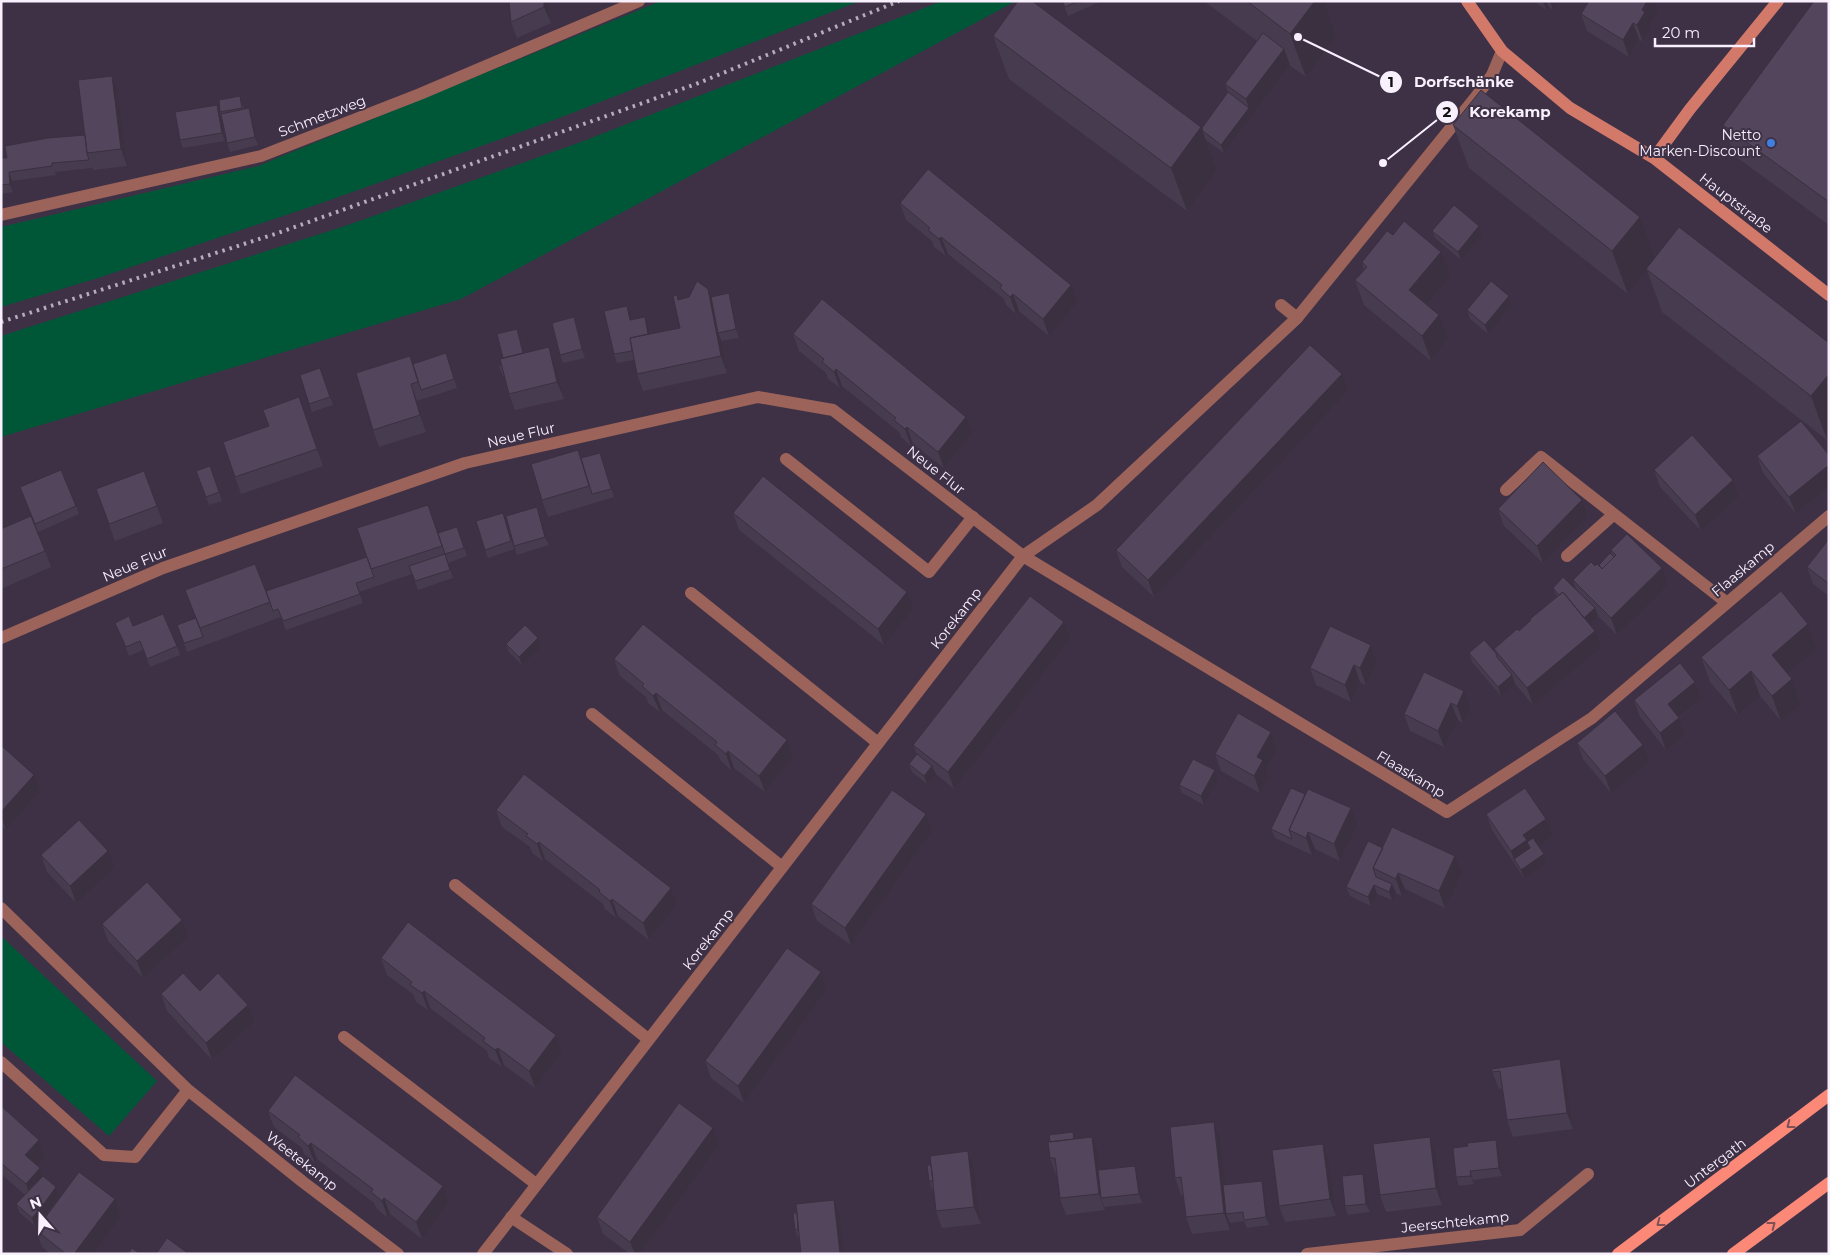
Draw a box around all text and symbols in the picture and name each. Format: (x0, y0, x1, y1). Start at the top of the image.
scale bar (1655, 15, 1754, 47)
text: 20 m (1662, 23, 1700, 42)
callout: Dorfschänke (1379, 67, 1524, 97)
text: 1 (1388, 72, 1394, 91)
text: Dorfschänke (1414, 72, 1514, 91)
street label: Schmetzweg (276, 91, 368, 141)
callout: Korekamp (1434, 97, 1561, 127)
text: 2 (1443, 102, 1452, 121)
text: Korekamp (1469, 102, 1551, 121)
place label: Netto Marken-Discount (1639, 126, 1761, 160)
marker: Netto Marken-Discount (1765, 137, 1777, 149)
street label: Hauptstraße (1696, 169, 1776, 237)
street label: Neue Flur (485, 418, 557, 452)
street label: Neue Flur (903, 442, 969, 499)
street label: Flaaskamp (1708, 537, 1778, 601)
street label: Neue Flur (100, 542, 171, 586)
street label: Korekamp (926, 584, 986, 652)
street label: Flaaskamp (1373, 747, 1449, 801)
street label: Korekamp (678, 905, 738, 973)
one-way arrow (1786, 1119, 1796, 1128)
street label: Weetekamp (262, 1127, 342, 1195)
street label: Untergath (1680, 1134, 1750, 1192)
north arrow (15, 1190, 65, 1240)
text: N (27, 1192, 44, 1213)
street label: Jeerschtekamp (1399, 1207, 1510, 1237)
one-way arrow (1657, 1217, 1666, 1225)
one-way arrow (1766, 1222, 1776, 1231)

